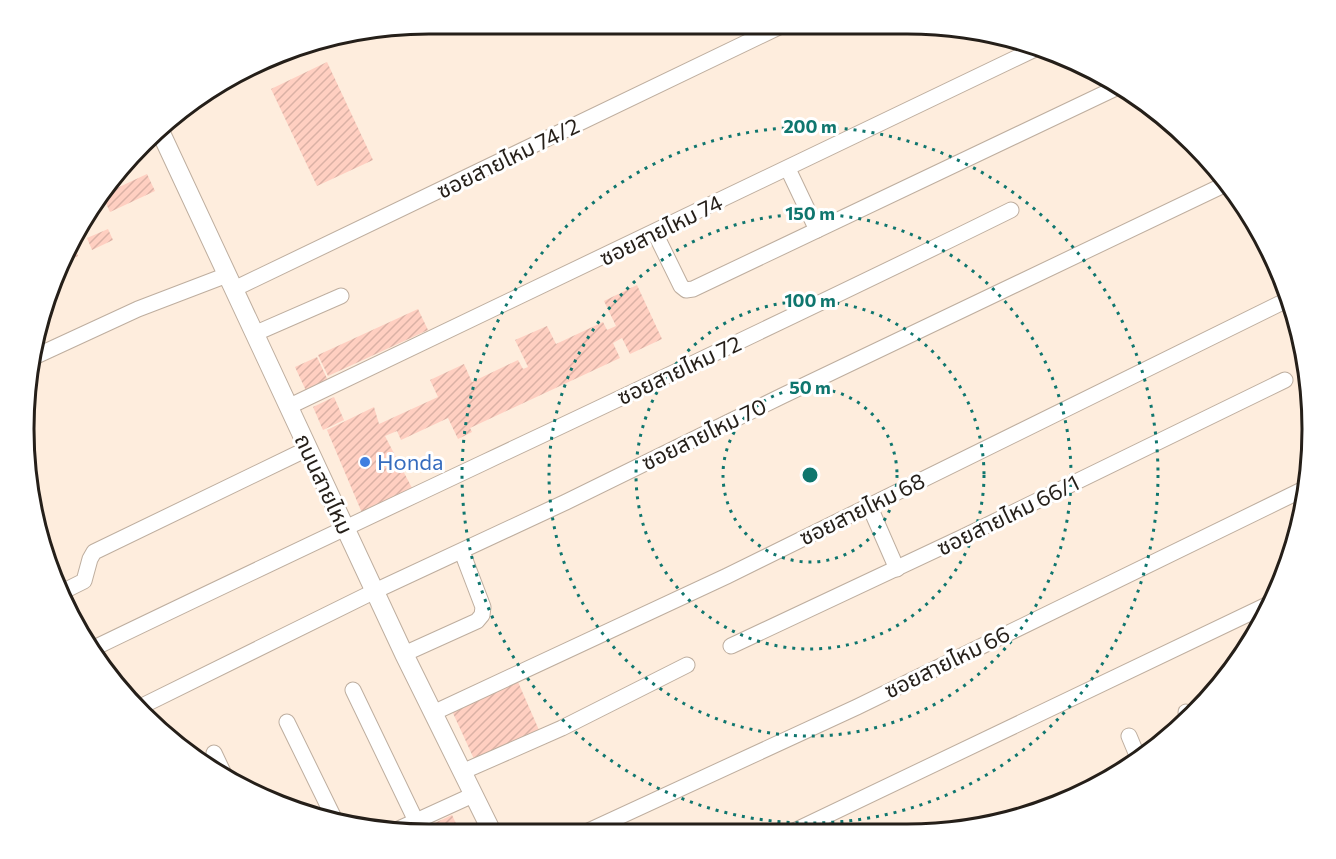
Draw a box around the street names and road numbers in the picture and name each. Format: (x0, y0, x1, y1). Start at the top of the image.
street label: ซอยสายไหม 74/2 (432, 111, 584, 204)
street label: ซอยสายไหม 74 (595, 188, 727, 271)
street label: ซอยสายไหม 72 (613, 329, 745, 410)
street label: ซอยสายไหม 70 (637, 392, 771, 475)
street label: ถนนสายไหม (289, 429, 359, 538)
street label: ซอยสายไหม 68 (794, 466, 929, 551)
street label: ซอยสายไหม 66/1 (932, 468, 1083, 561)
street label: ซอยสายไหม 66 (879, 619, 1014, 704)

